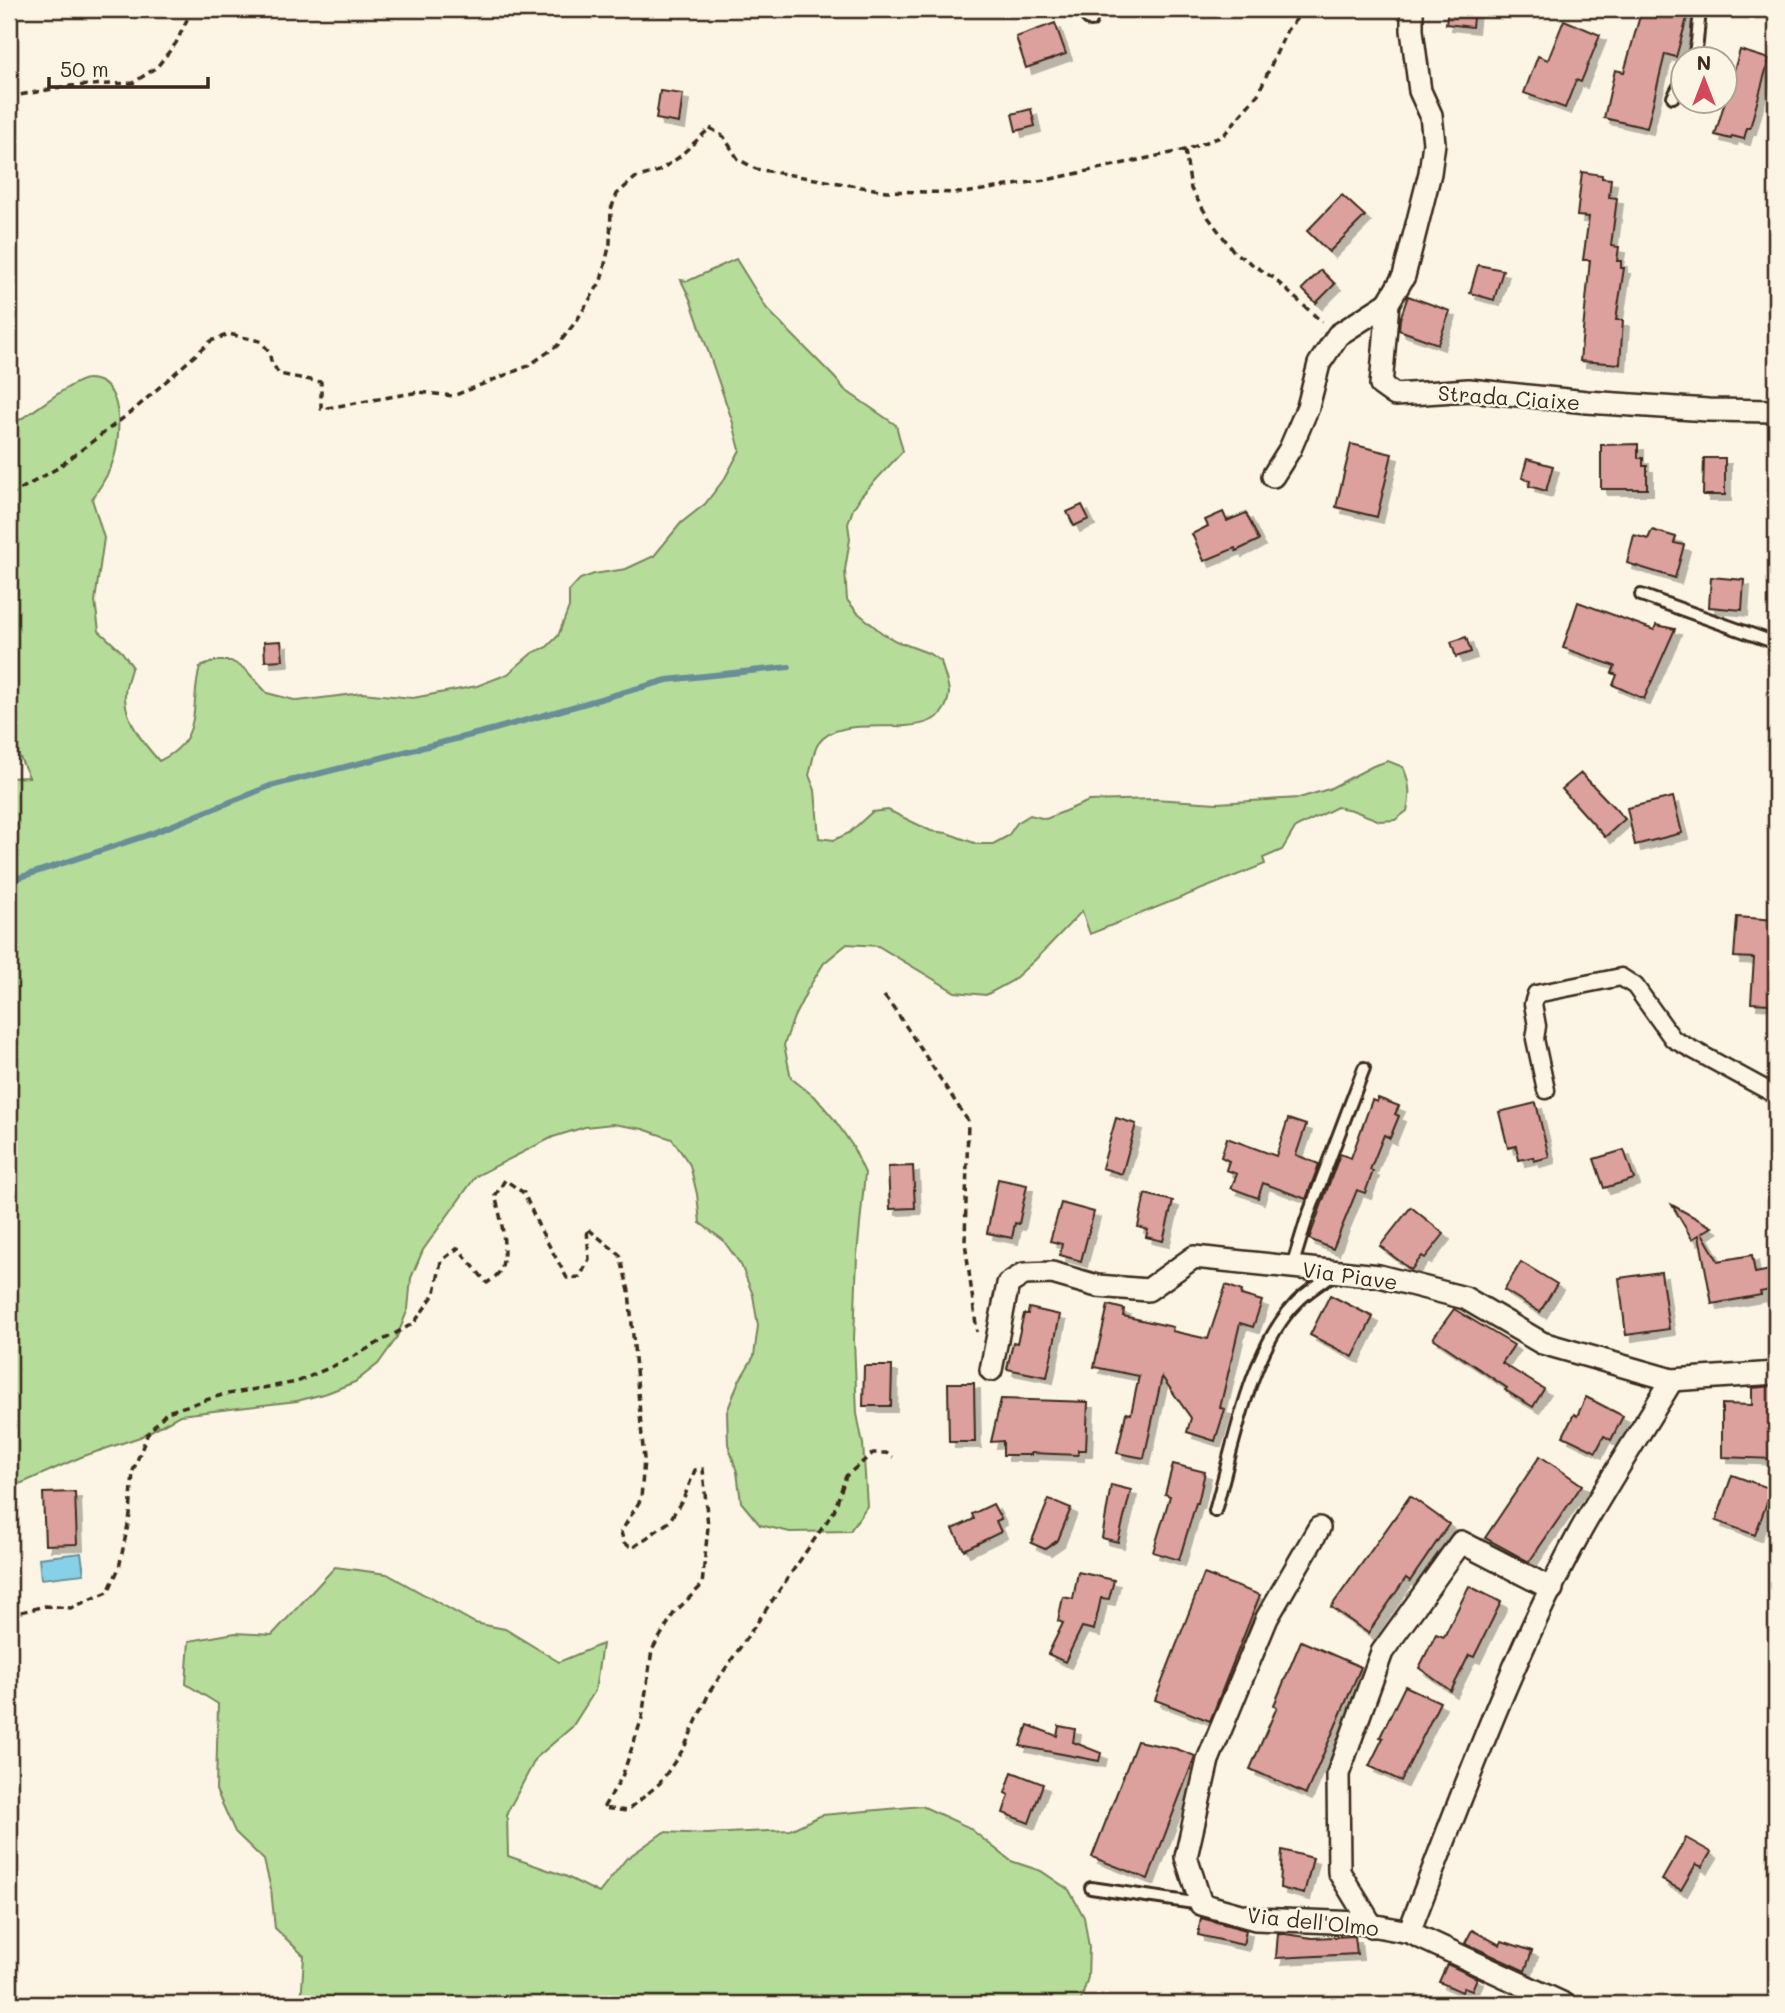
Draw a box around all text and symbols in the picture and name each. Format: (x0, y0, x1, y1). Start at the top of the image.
scale bar (49, 46, 208, 90)
north arrow (1670, 46, 1740, 116)
text: N (1697, 50, 1711, 75)
text: 50 m (60, 55, 109, 82)
street label: Strada Ciaixe (1437, 379, 1581, 415)
street label: Via Piave (1300, 1255, 1400, 1295)
street label: Via dell'Olmo (1246, 1901, 1380, 1941)

